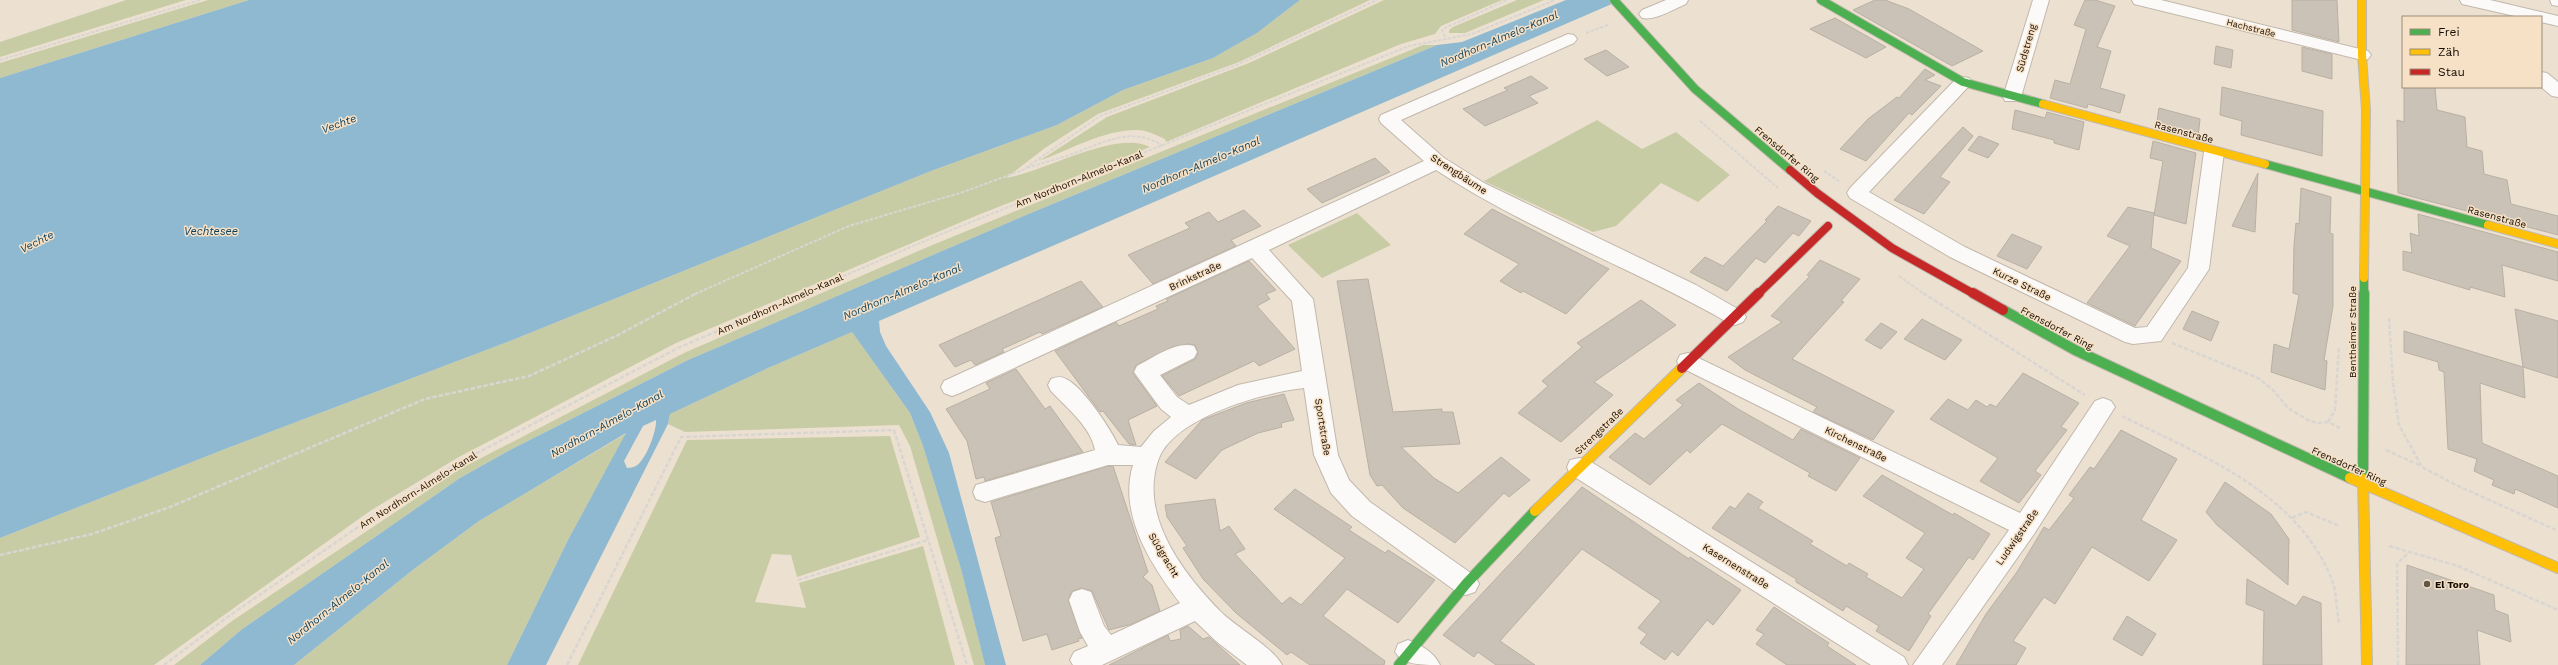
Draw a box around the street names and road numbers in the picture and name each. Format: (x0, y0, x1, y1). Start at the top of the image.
street label: Hachstraße (2225, 17, 2277, 39)
street label: Südstreng (2014, 22, 2038, 73)
street label: Rasenstraße (2153, 119, 2215, 145)
street label: Frensdorfer Ring (1753, 124, 1822, 185)
street label: Am Nordhorn-Almelo-Kanal (1014, 148, 1144, 210)
street label: Strengbäume (1429, 152, 1490, 196)
street label: Rasenstraße (2466, 204, 2528, 230)
street label: Brinkstraße (1167, 259, 1223, 293)
street label: Kurze Straße (1991, 265, 2053, 303)
street label: Am Nordhorn-Almelo-Kanal (715, 271, 845, 337)
street label: Bentheimer Straße (2347, 286, 2358, 378)
street label: Frensdorfer Ring (2019, 304, 2096, 352)
street label: Sportstraße (1313, 398, 1333, 457)
street label: Strengstraße (1573, 405, 1626, 457)
street label: Kirchenstraße (1823, 424, 1889, 464)
street label: Frensdorfer Ring (2310, 445, 2389, 488)
street label: Am Nordhorn-Almelo-Kanal (357, 449, 479, 531)
street label: Ludwigstraße (1994, 507, 2040, 567)
street label: Südgracht (1147, 531, 1182, 580)
street label: Kasernenstraße (1701, 541, 1771, 591)

